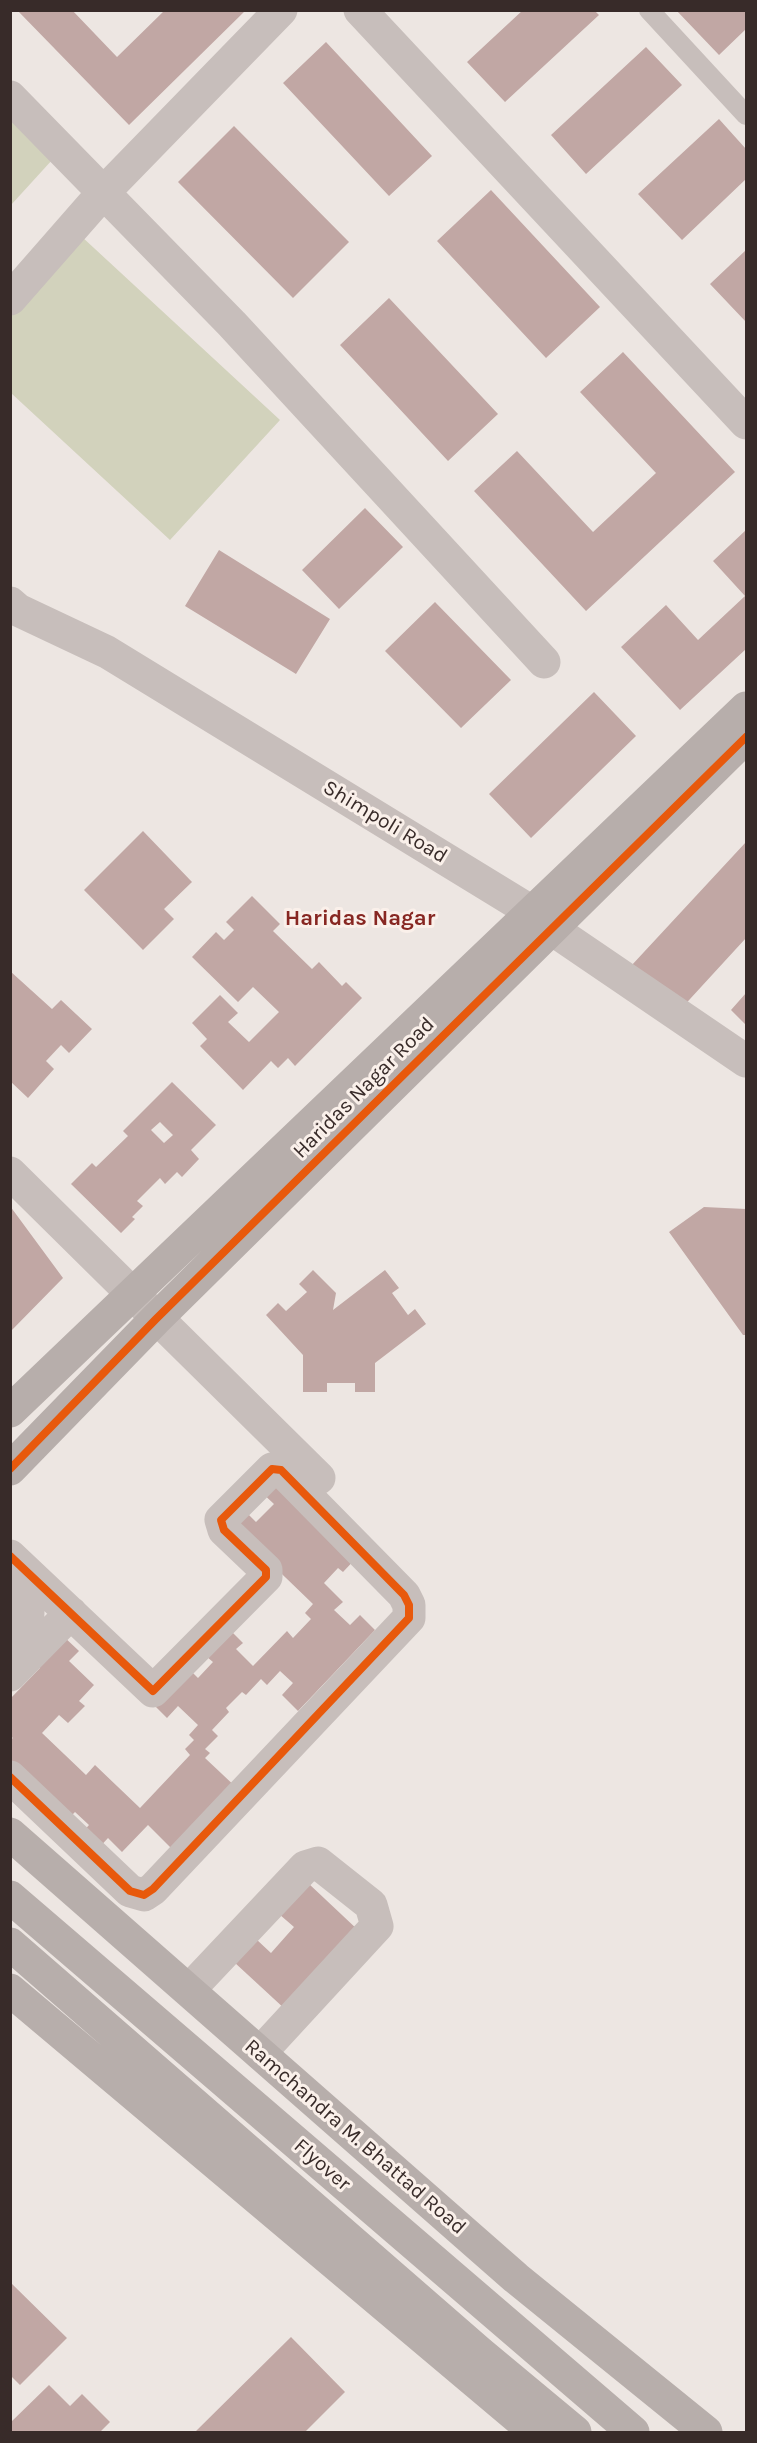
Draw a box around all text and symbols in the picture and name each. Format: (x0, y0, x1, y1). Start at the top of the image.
street label: Shimpoli Road (318, 775, 452, 869)
district label: Haridas Nagar (285, 906, 435, 932)
street label: Haridas Nagar Road (288, 1012, 440, 1164)
street label: Ramchandra M. Bhattad Road (239, 2034, 471, 2240)
street label: Flyover (288, 2133, 356, 2197)

